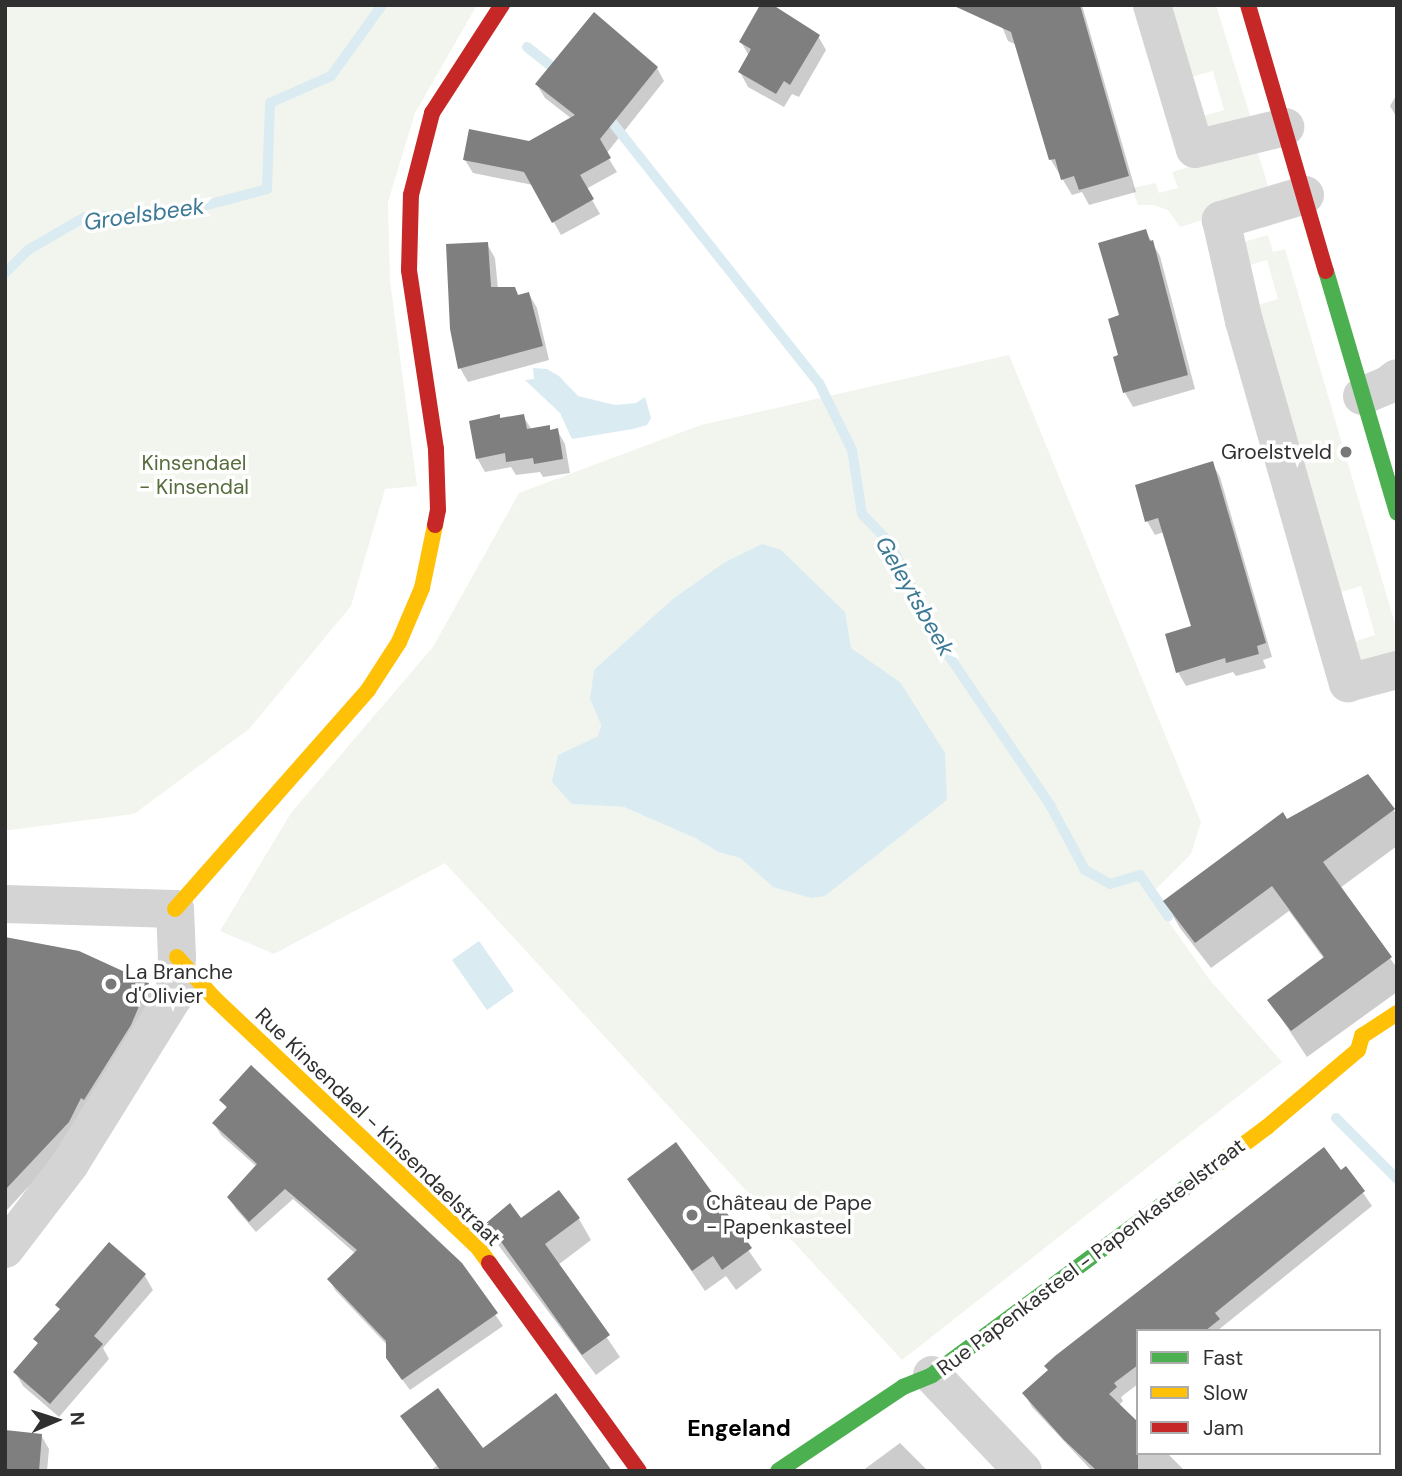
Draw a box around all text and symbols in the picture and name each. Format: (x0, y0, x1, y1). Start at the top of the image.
water label: Groelsbeek (82, 192, 206, 236)
place label: Groelstveld (1221, 439, 1332, 465)
marker: Groelstveld (1338, 444, 1354, 460)
park label: Kinsendael - Kinsendal (139, 450, 249, 500)
water label: Geleytsbeek (870, 531, 960, 661)
place label: La Branche d'Olivier (125, 959, 233, 1009)
marker: La Branche d'Olivier (103, 976, 119, 992)
street label: Rue Kinsendael - Kinsendaelstraat (250, 1003, 506, 1251)
street label: Rue Papenkasteel - Papenkasteelstraat (932, 1133, 1250, 1381)
place label: Château de Pape - Papenkasteel (706, 1190, 872, 1240)
marker: Château de Pape - Papenkasteel (684, 1207, 700, 1223)
legend (1136, 1329, 1381, 1455)
text: Fast (1203, 1344, 1243, 1372)
text: Slow (1203, 1379, 1248, 1407)
north arrow (21, 1385, 91, 1455)
text: N (65, 1411, 90, 1426)
district label: Engeland (687, 1414, 791, 1442)
text: Jam (1203, 1414, 1244, 1442)

